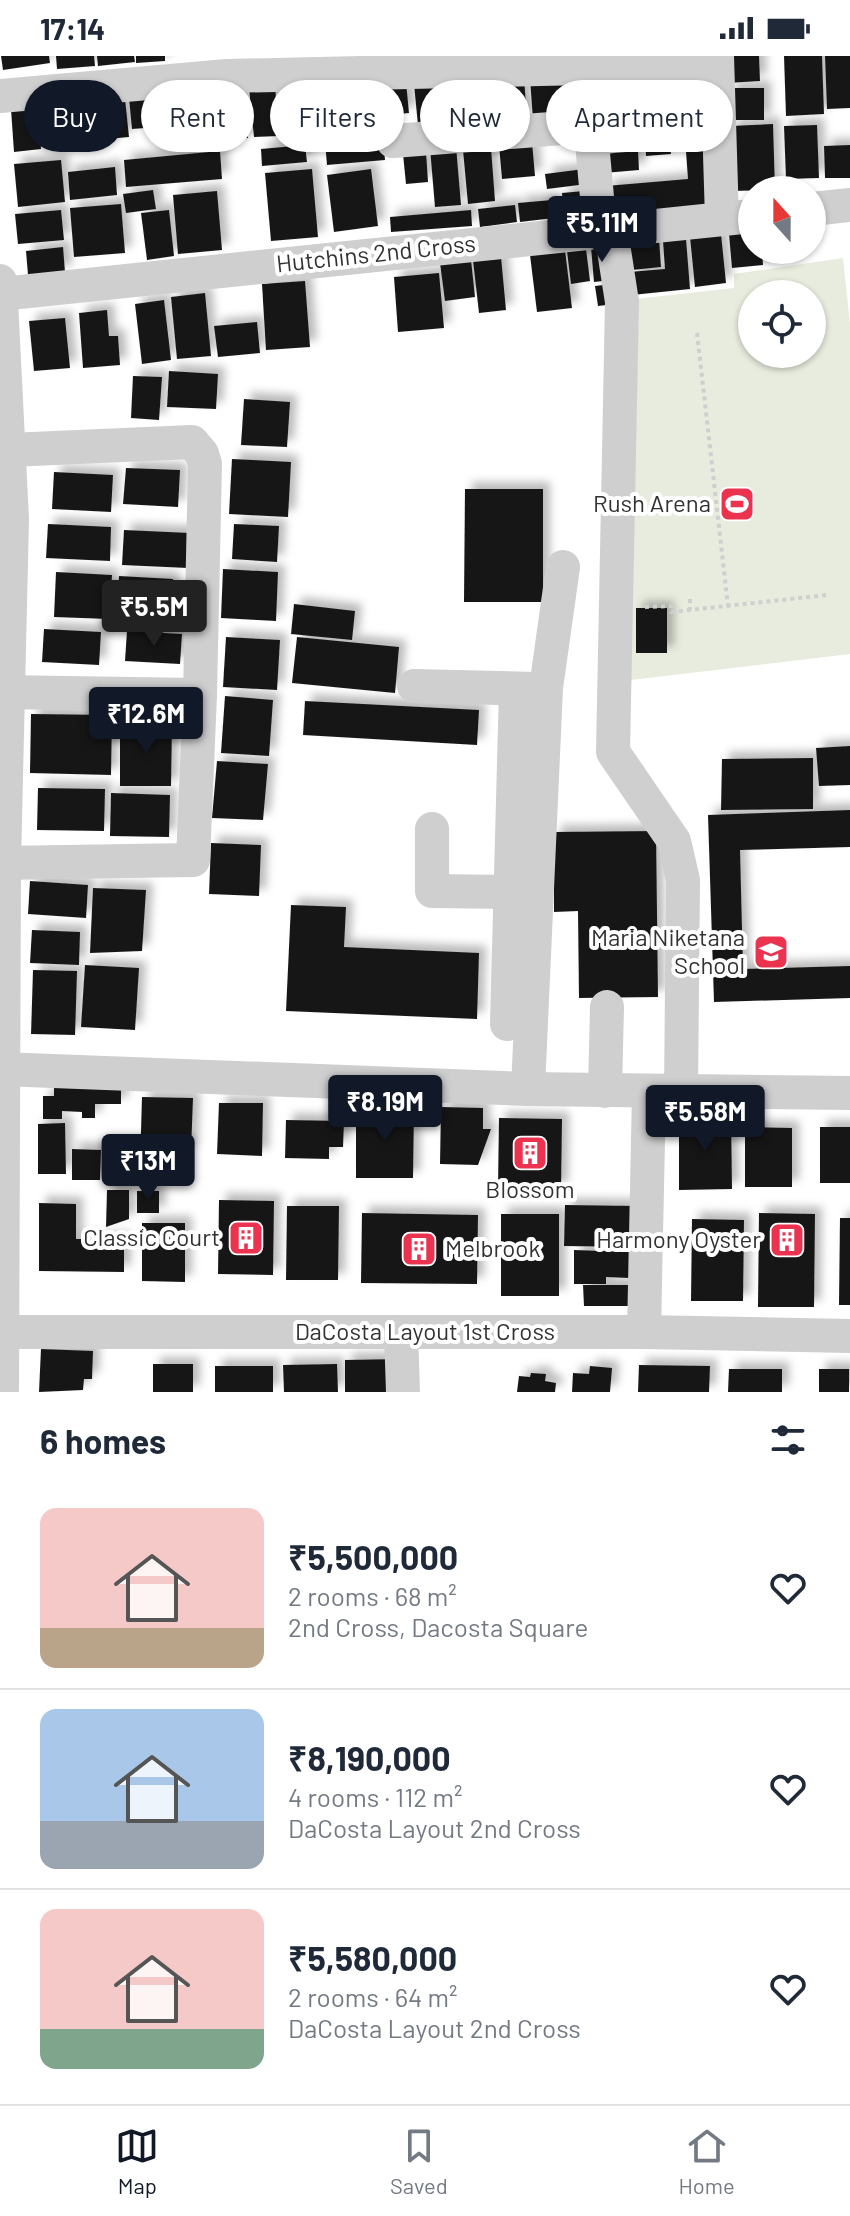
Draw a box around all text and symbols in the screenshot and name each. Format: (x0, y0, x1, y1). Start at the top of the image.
text: 17:14 (40, 10, 105, 46)
chip: Buy (24, 80, 125, 152)
chip: Rent (141, 80, 254, 152)
chip: Filters (270, 80, 404, 152)
chip: New (420, 80, 530, 152)
chip: Apartment (546, 80, 733, 152)
north arrow (738, 176, 826, 264)
map controls (738, 176, 826, 368)
pin: ₹5.11M (537, 196, 667, 264)
text: ₹5.11M (565, 206, 639, 237)
street label: Hutchins 2nd Cross (275, 228, 477, 277)
button: locate (738, 280, 826, 368)
sports icon: Rush Arena (718, 485, 756, 523)
place label: Rush Arena (593, 488, 711, 517)
pin: ₹5.5M (98, 580, 210, 648)
text: ₹5.5M (120, 590, 188, 621)
pin: ₹12.6M (81, 687, 211, 755)
text: ₹12.6M (107, 697, 185, 728)
place label: Maria Niketana School (591, 922, 745, 979)
school or university icon: Maria Niketana School (752, 933, 790, 971)
pin: ₹8.19M (320, 1075, 450, 1143)
text: ₹8.19M (346, 1085, 424, 1116)
pin: ₹5.58M (640, 1085, 770, 1153)
text: ₹5.58M (664, 1095, 746, 1126)
pin: ₹13M (101, 1134, 195, 1202)
building icon: Blossom (511, 1134, 549, 1172)
text: ₹13M (120, 1144, 176, 1175)
place label: Blossom (485, 1174, 575, 1203)
building icon: Classic Court (227, 1219, 265, 1257)
building icon: Harmony Oyster (768, 1221, 806, 1259)
place label: Classic Court (83, 1222, 220, 1251)
place label: Harmony Oyster (596, 1224, 761, 1253)
building icon: Melbrook (400, 1230, 438, 1268)
place label: Melbrook (445, 1233, 540, 1262)
street label: DaCosta Layout 1st Cross (295, 1316, 555, 1345)
icon: filters (766, 1418, 810, 1462)
text: 6 homes (40, 1420, 166, 1461)
text: ₹5,500,000 (288, 1536, 458, 1577)
icon: home (104, 1540, 200, 1636)
icon: heart (766, 1566, 810, 1610)
text: 2 rooms · 68 m² (288, 1580, 457, 1611)
text: 2nd Cross, Dacosta Square (288, 1611, 588, 1642)
text: ₹8,190,000 (288, 1737, 451, 1778)
icon: home (104, 1741, 200, 1837)
icon: heart (766, 1767, 810, 1811)
text: 4 rooms · 112 m² (288, 1781, 462, 1812)
text: DaCosta Layout 2nd Cross (288, 1812, 581, 1843)
text: ₹5,580,000 (288, 1937, 457, 1978)
icon: home (104, 1941, 200, 2037)
icon: heart (766, 1967, 810, 2011)
text: 2 rooms · 64 m² (288, 1981, 458, 2012)
text: DaCosta Layout 2nd Cross (288, 2012, 581, 2043)
tab: Map (115, 2124, 159, 2198)
tab: Saved (390, 2124, 448, 2198)
tab: Home (678, 2124, 735, 2198)

